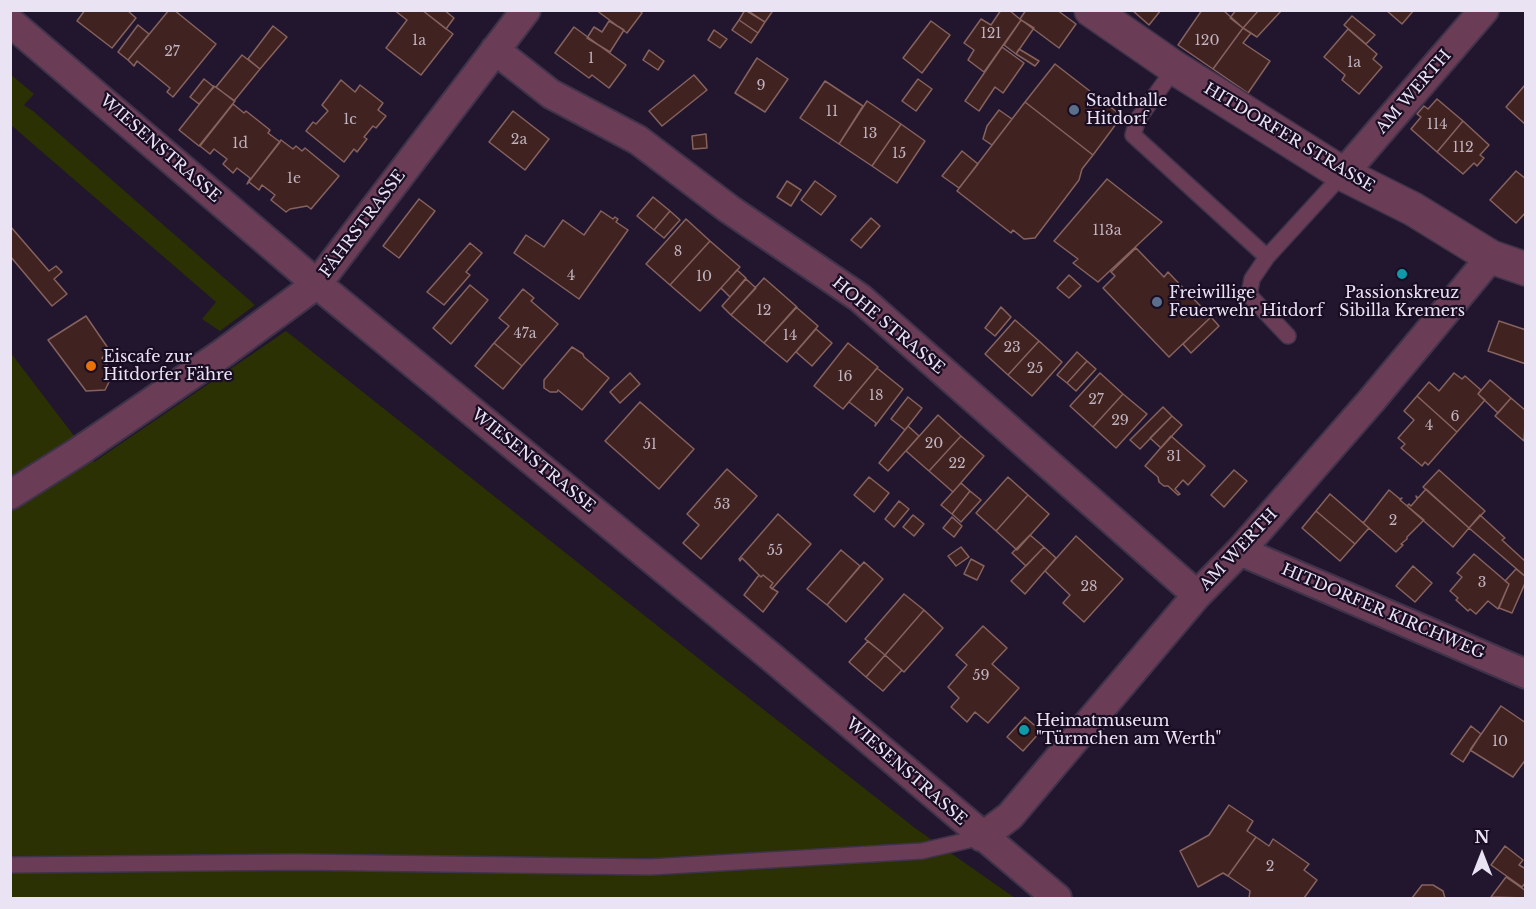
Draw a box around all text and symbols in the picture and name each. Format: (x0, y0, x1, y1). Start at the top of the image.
house number: 121 (980, 26, 1002, 42)
house number: 1a (412, 33, 426, 49)
house number: 120 (1195, 33, 1219, 49)
house number: 27 (164, 44, 180, 60)
street label: AM WERTH (1372, 46, 1456, 138)
house number: 1 (588, 51, 594, 67)
house number: 1a (1347, 55, 1361, 71)
house number: 9 (756, 78, 766, 94)
street label: HITDORFER STRASSE (1200, 79, 1378, 197)
street label: WIESENSTRASSE (96, 91, 224, 207)
place label: Stadthalle Hitdorf (1086, 91, 1167, 129)
marker: Stadthalle Hitdorf (1067, 103, 1081, 117)
house number: 11 (826, 104, 838, 120)
house number: 1c (343, 112, 357, 128)
house number: 114 (1427, 117, 1447, 133)
house number: 13 (863, 126, 877, 142)
house number: 2a (511, 132, 527, 148)
house number: 1d (232, 136, 248, 152)
house number: 112 (1452, 140, 1474, 156)
house number: 15 (892, 146, 906, 162)
street label: FÄHRSTRASSE (316, 166, 410, 282)
house number: 1e (287, 171, 301, 187)
house number: 113a (1093, 223, 1121, 239)
house number: 8 (674, 244, 682, 260)
marker: Passionskreuz Sibilla Kremers (1395, 267, 1409, 281)
house number: 4 (567, 268, 575, 284)
house number: 10 (696, 269, 712, 285)
street label: HOHE STRASSE (828, 273, 948, 379)
place label: Freiwillige Feuerwehr Hitdorf (1169, 283, 1323, 321)
place label: Passionskreuz Sibilla Kremers (1339, 283, 1465, 321)
marker: Freiwillige Feuerwehr Hitdorf (1150, 295, 1164, 309)
house number: 12 (757, 303, 771, 319)
house number: 47a (514, 326, 536, 342)
house number: 14 (783, 328, 797, 344)
house number: 23 (1003, 340, 1021, 356)
place label: Eiscafe zur Hitdorfer Fähre (103, 347, 233, 385)
marker: Eiscafe zur Hitdorfer Fähre (84, 359, 98, 373)
house number: 25 (1027, 361, 1043, 377)
house number: 16 (837, 369, 853, 385)
house number: 18 (869, 388, 883, 404)
house number: 27 (1088, 392, 1104, 408)
street label: WIESENSTRASSE (467, 405, 599, 517)
house number: 6 (1450, 409, 1460, 425)
house number: 29 (1111, 413, 1129, 429)
house number: 4 (1425, 418, 1433, 434)
house number: 20 (925, 436, 943, 452)
house number: 51 (643, 437, 657, 453)
house number: 31 (1167, 449, 1181, 465)
house number: 22 (948, 456, 966, 472)
house number: 53 (714, 497, 730, 513)
street label: AM WERTH (1196, 505, 1282, 595)
house number: 2 (1389, 513, 1397, 529)
house number: 55 (767, 543, 783, 559)
street label: HITDORFER KIRCHWEG (1278, 560, 1488, 664)
house number: 3 (1478, 575, 1486, 591)
house number: 28 (1080, 579, 1098, 595)
house number: 59 (973, 668, 989, 684)
place label: Heimatmuseum "Türmchen am Werth" (1036, 711, 1221, 749)
street label: WIESENSTRASSE (842, 714, 970, 830)
marker: Heimatmuseum "Türmchen am Werth" (1017, 723, 1031, 737)
house number: 10 (1492, 734, 1508, 750)
north arrow (1452, 825, 1512, 885)
text: N (1474, 827, 1490, 847)
house number: 2 (1266, 859, 1274, 875)

